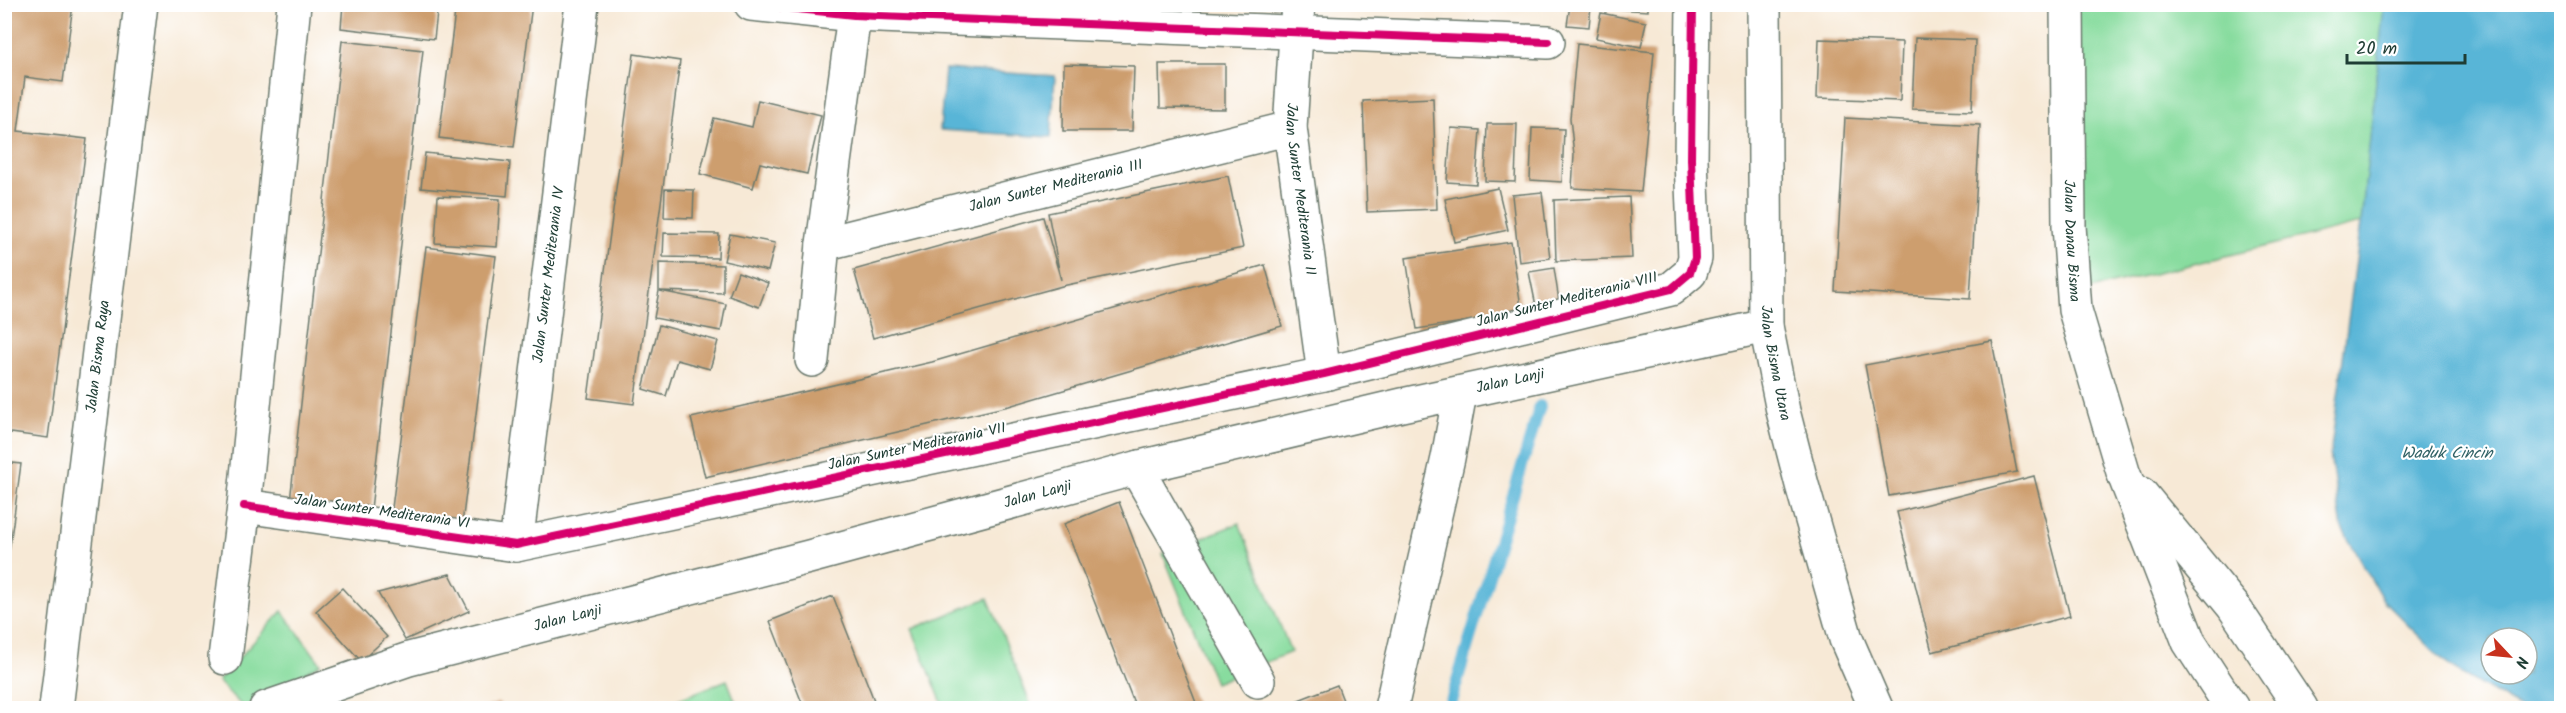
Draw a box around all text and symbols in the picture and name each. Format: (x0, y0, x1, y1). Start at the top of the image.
scale bar (2347, 27, 2466, 65)
text: 20 m (2356, 35, 2397, 64)
street label: Jalan Sunter Mediterania II (1278, 102, 1322, 277)
street label: Jalan Sunter Mediterania III (966, 153, 1146, 219)
street label: Jalan Danau Bisma (2057, 180, 2086, 303)
street label: Jalan Sunter Mediterania IV (526, 185, 572, 364)
street label: Jalan Sunter Mediterania VIII (1474, 266, 1661, 334)
street label: Jalan Bisma Raya (80, 299, 117, 414)
street label: Jalan Bisma Utara (1754, 305, 1797, 424)
street label: Jalan Lanji (1474, 362, 1548, 401)
street label: Jalan Sunter Mediterania VII (826, 416, 1009, 478)
water label: Waduk Cincin (2402, 441, 2494, 466)
street label: Jalan Lanji (1001, 474, 1076, 515)
street label: Jalan Sunter Mediterania VI (293, 488, 472, 536)
street label: Jalan Lanji (531, 598, 606, 639)
north arrow (2479, 626, 2539, 686)
text: N (2508, 652, 2535, 672)

